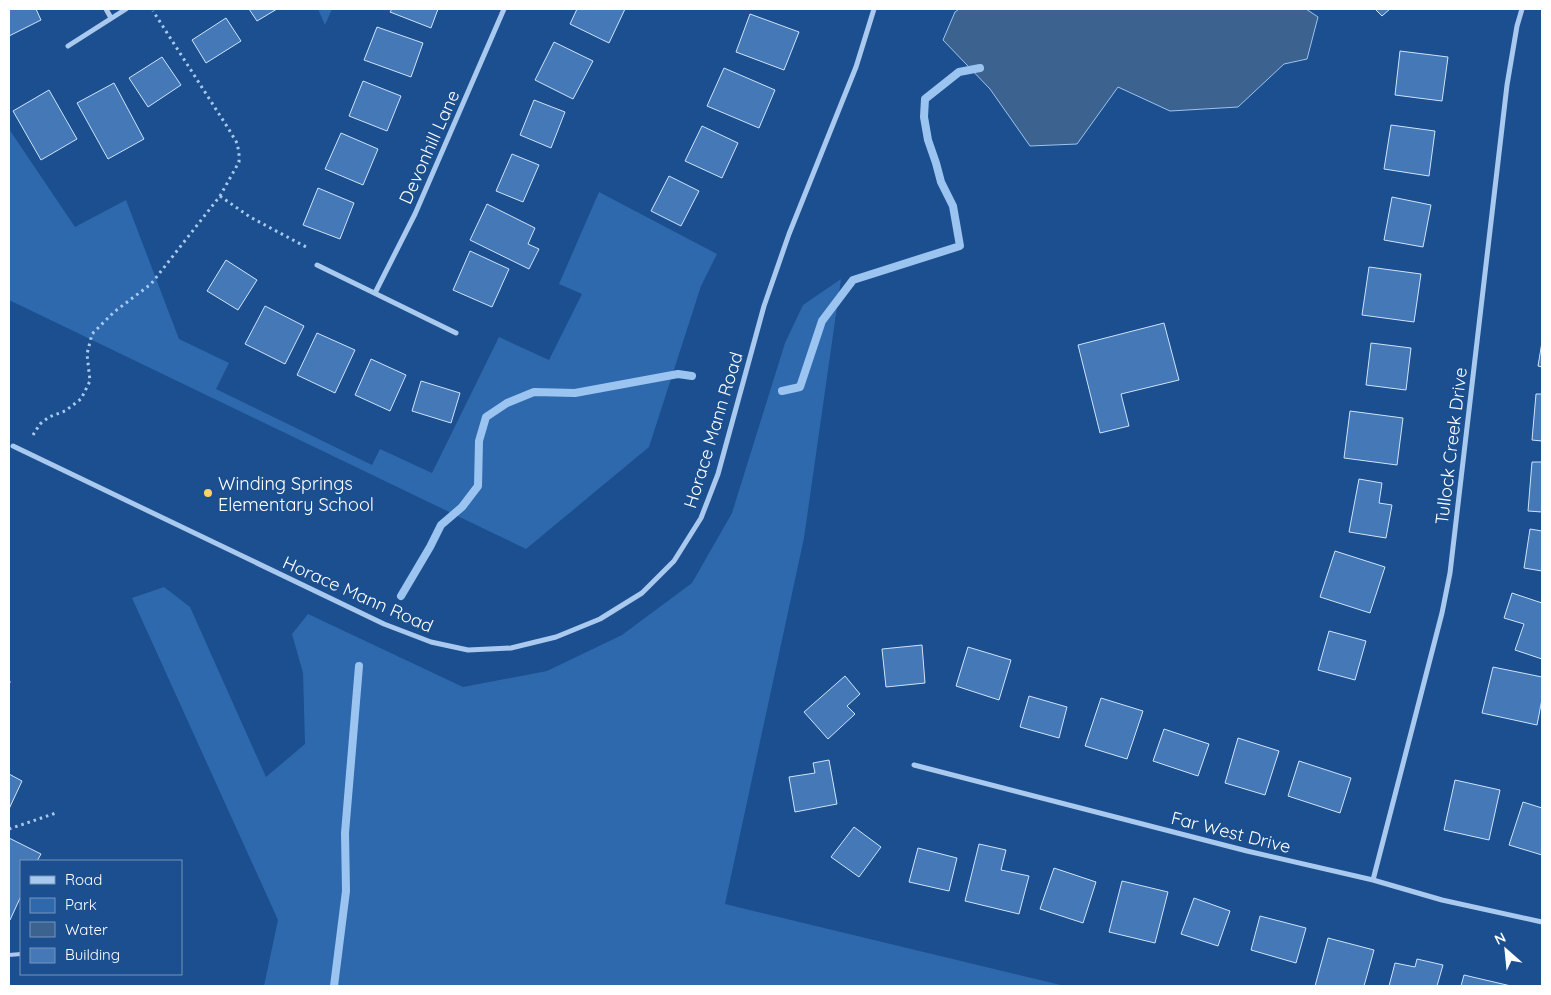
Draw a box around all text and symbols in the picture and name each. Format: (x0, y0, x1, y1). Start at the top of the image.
street label: Devonhill Lane (394, 87, 464, 207)
street label: Horace Mann Road (678, 349, 748, 511)
street label: Tullock Creek Drive (1430, 366, 1472, 526)
place label: Winding Springs Elementary School (218, 472, 374, 516)
marker: Winding Springs Elementary School (202, 487, 214, 499)
street label: Horace Mann Road (279, 551, 437, 637)
street label: Far West Drive (1169, 806, 1293, 858)
legend (20, 860, 182, 975)
text: Road (65, 870, 102, 889)
text: Park (65, 895, 97, 914)
text: Water (65, 920, 108, 939)
north arrow (1481, 925, 1531, 975)
text: N (1491, 928, 1509, 949)
text: Building (65, 945, 120, 964)

